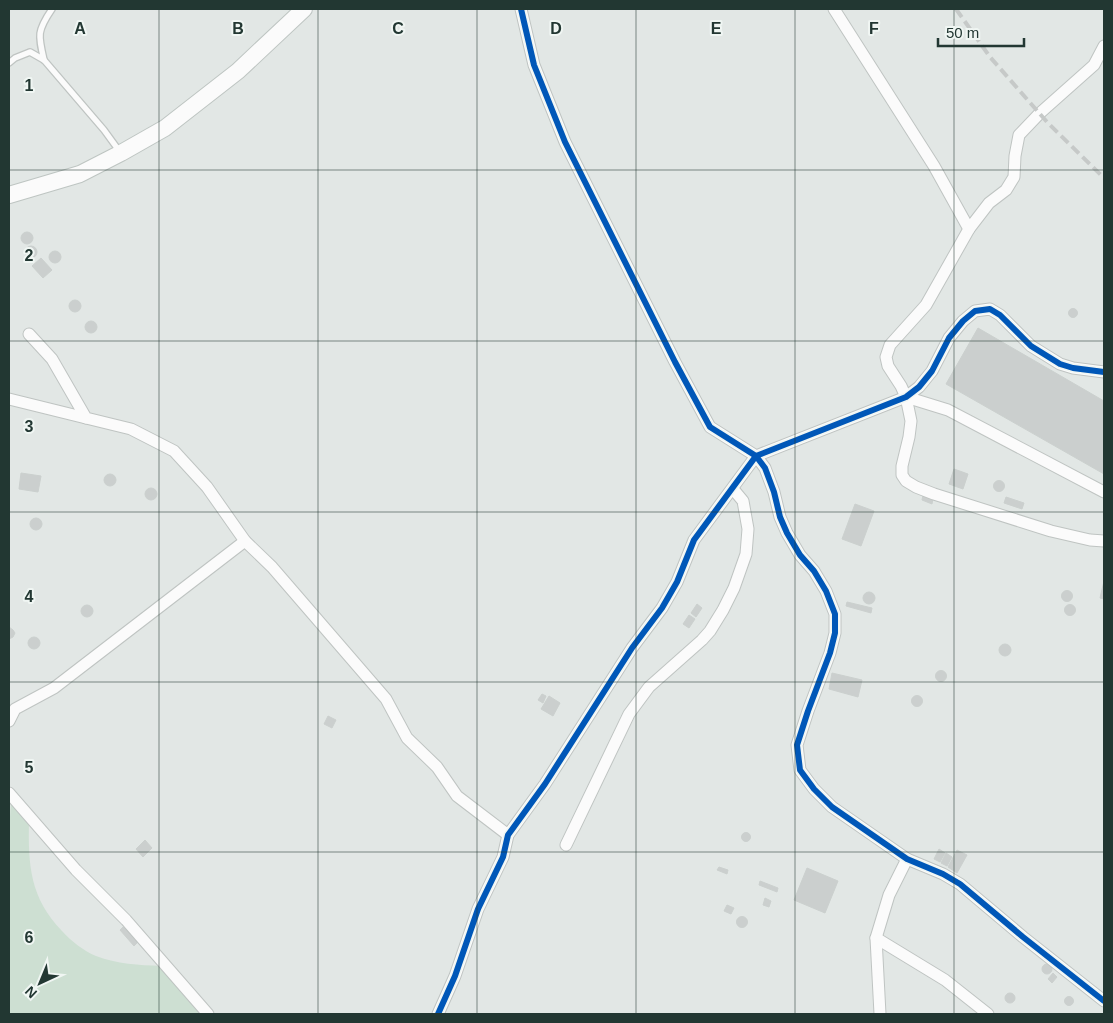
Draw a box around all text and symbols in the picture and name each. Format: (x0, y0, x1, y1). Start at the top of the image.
scale bar (938, 15, 1024, 47)
text: A (74, 20, 86, 37)
text: B (232, 20, 244, 37)
text: C (392, 20, 404, 37)
text: D (550, 20, 562, 37)
text: E (711, 20, 722, 37)
text: F (869, 20, 879, 37)
text: 50 m (946, 24, 979, 41)
text: 1 (25, 77, 34, 94)
text: 2 (25, 247, 34, 264)
text: 3 (25, 418, 34, 435)
text: 4 (25, 588, 34, 605)
text: 5 (25, 759, 34, 776)
text: 6 (25, 929, 34, 946)
north arrow (15, 958, 65, 1008)
text: N (22, 983, 40, 1002)

